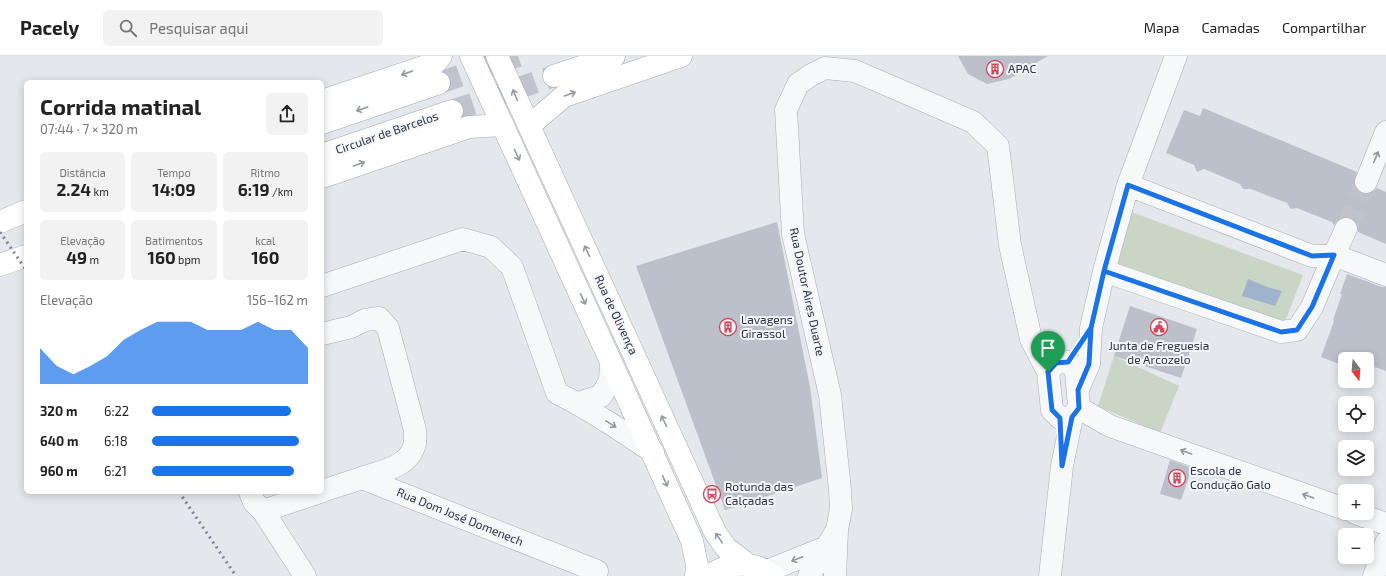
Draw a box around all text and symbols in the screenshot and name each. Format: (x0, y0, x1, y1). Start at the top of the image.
search box (103, 10, 383, 46)
text: Pacely (20, 16, 79, 39)
icon: search (117, 17, 139, 39)
text: Pesquisar aqui (149, 19, 248, 37)
text: Mapa (1144, 19, 1180, 36)
text: Camadas (1202, 19, 1260, 36)
text: Compartilhar (1282, 19, 1366, 36)
building icon: APAC (985, 59, 1005, 79)
place label: APAC (1008, 61, 1037, 75)
one-way arrow (401, 69, 413, 77)
one-way arrow (511, 89, 518, 101)
one-way arrow (564, 90, 577, 97)
text: Corrida matinal (40, 93, 201, 119)
button: share (266, 93, 308, 135)
one-way arrow (356, 106, 369, 113)
street label: Circular de Barcelos (333, 108, 440, 156)
text: 07:44 · 7 × 320 m (40, 121, 138, 137)
one-way arrow (514, 149, 521, 161)
one-way arrow (1372, 151, 1380, 163)
one-way arrow (353, 160, 365, 168)
text: Distância (59, 166, 106, 179)
text: Tempo (157, 166, 191, 179)
text: Ritmo (251, 166, 280, 179)
text: 2.24 (56, 179, 91, 199)
text: 14:09 (152, 179, 196, 199)
text: 6:19 (238, 179, 270, 199)
text: km (91, 185, 109, 198)
text: /km (270, 185, 293, 198)
street label: Rua Doutor Aires Duarte (788, 226, 828, 357)
text: Elevação (60, 234, 105, 247)
text: Batimentos (145, 234, 203, 247)
text: kcal (255, 234, 275, 247)
one-way arrow (583, 246, 590, 258)
text: 49 (66, 247, 87, 267)
text: 160 (148, 247, 176, 267)
text: 160 (251, 247, 279, 267)
text: m (87, 253, 99, 266)
text: bpm (176, 253, 200, 266)
street label: Rua de Olivença (591, 273, 641, 357)
text: Elevação (40, 292, 93, 308)
text: 156–162 m (247, 292, 308, 308)
one-way arrow (580, 292, 587, 304)
place label: Lavagens Girassol (741, 312, 793, 340)
building icon: Lavagens Girassol (718, 317, 738, 337)
public building icon: Junta de Freguesia de Arcozelo (1149, 317, 1169, 337)
pin (1031, 331, 1065, 372)
icon: arrive (1037, 337, 1059, 359)
place label: Junta de Freguesia de Arcozelo (1109, 338, 1209, 366)
north arrow (1338, 352, 1374, 388)
map controls (1338, 352, 1374, 564)
button: locate (1338, 396, 1374, 432)
text: 320 m (40, 403, 77, 419)
text: 6:22 (104, 403, 129, 419)
one-way arrow (660, 415, 667, 427)
one-way arrow (605, 420, 617, 428)
text: 640 m (40, 433, 78, 449)
text: 6:18 (104, 433, 128, 449)
button: layers (1338, 440, 1374, 476)
one-way arrow (1180, 448, 1192, 456)
text: 960 m (40, 463, 78, 479)
text: 6:21 (104, 463, 127, 479)
place label: Escola de Condução Galo (1190, 463, 1271, 492)
building icon: Escola de Condução Galo (1167, 468, 1187, 488)
one-way arrow (662, 474, 670, 486)
place label: Rotunda das Calçadas (725, 479, 793, 508)
street label: Rua Dom José Domenech (395, 484, 526, 548)
bus stop icon: Rotunda das Calçadas (702, 484, 722, 504)
button: + (1338, 484, 1374, 520)
one-way arrow (1303, 492, 1315, 500)
button: − (1338, 528, 1374, 564)
one-way arrow (715, 533, 723, 544)
one-way arrow (791, 555, 803, 563)

